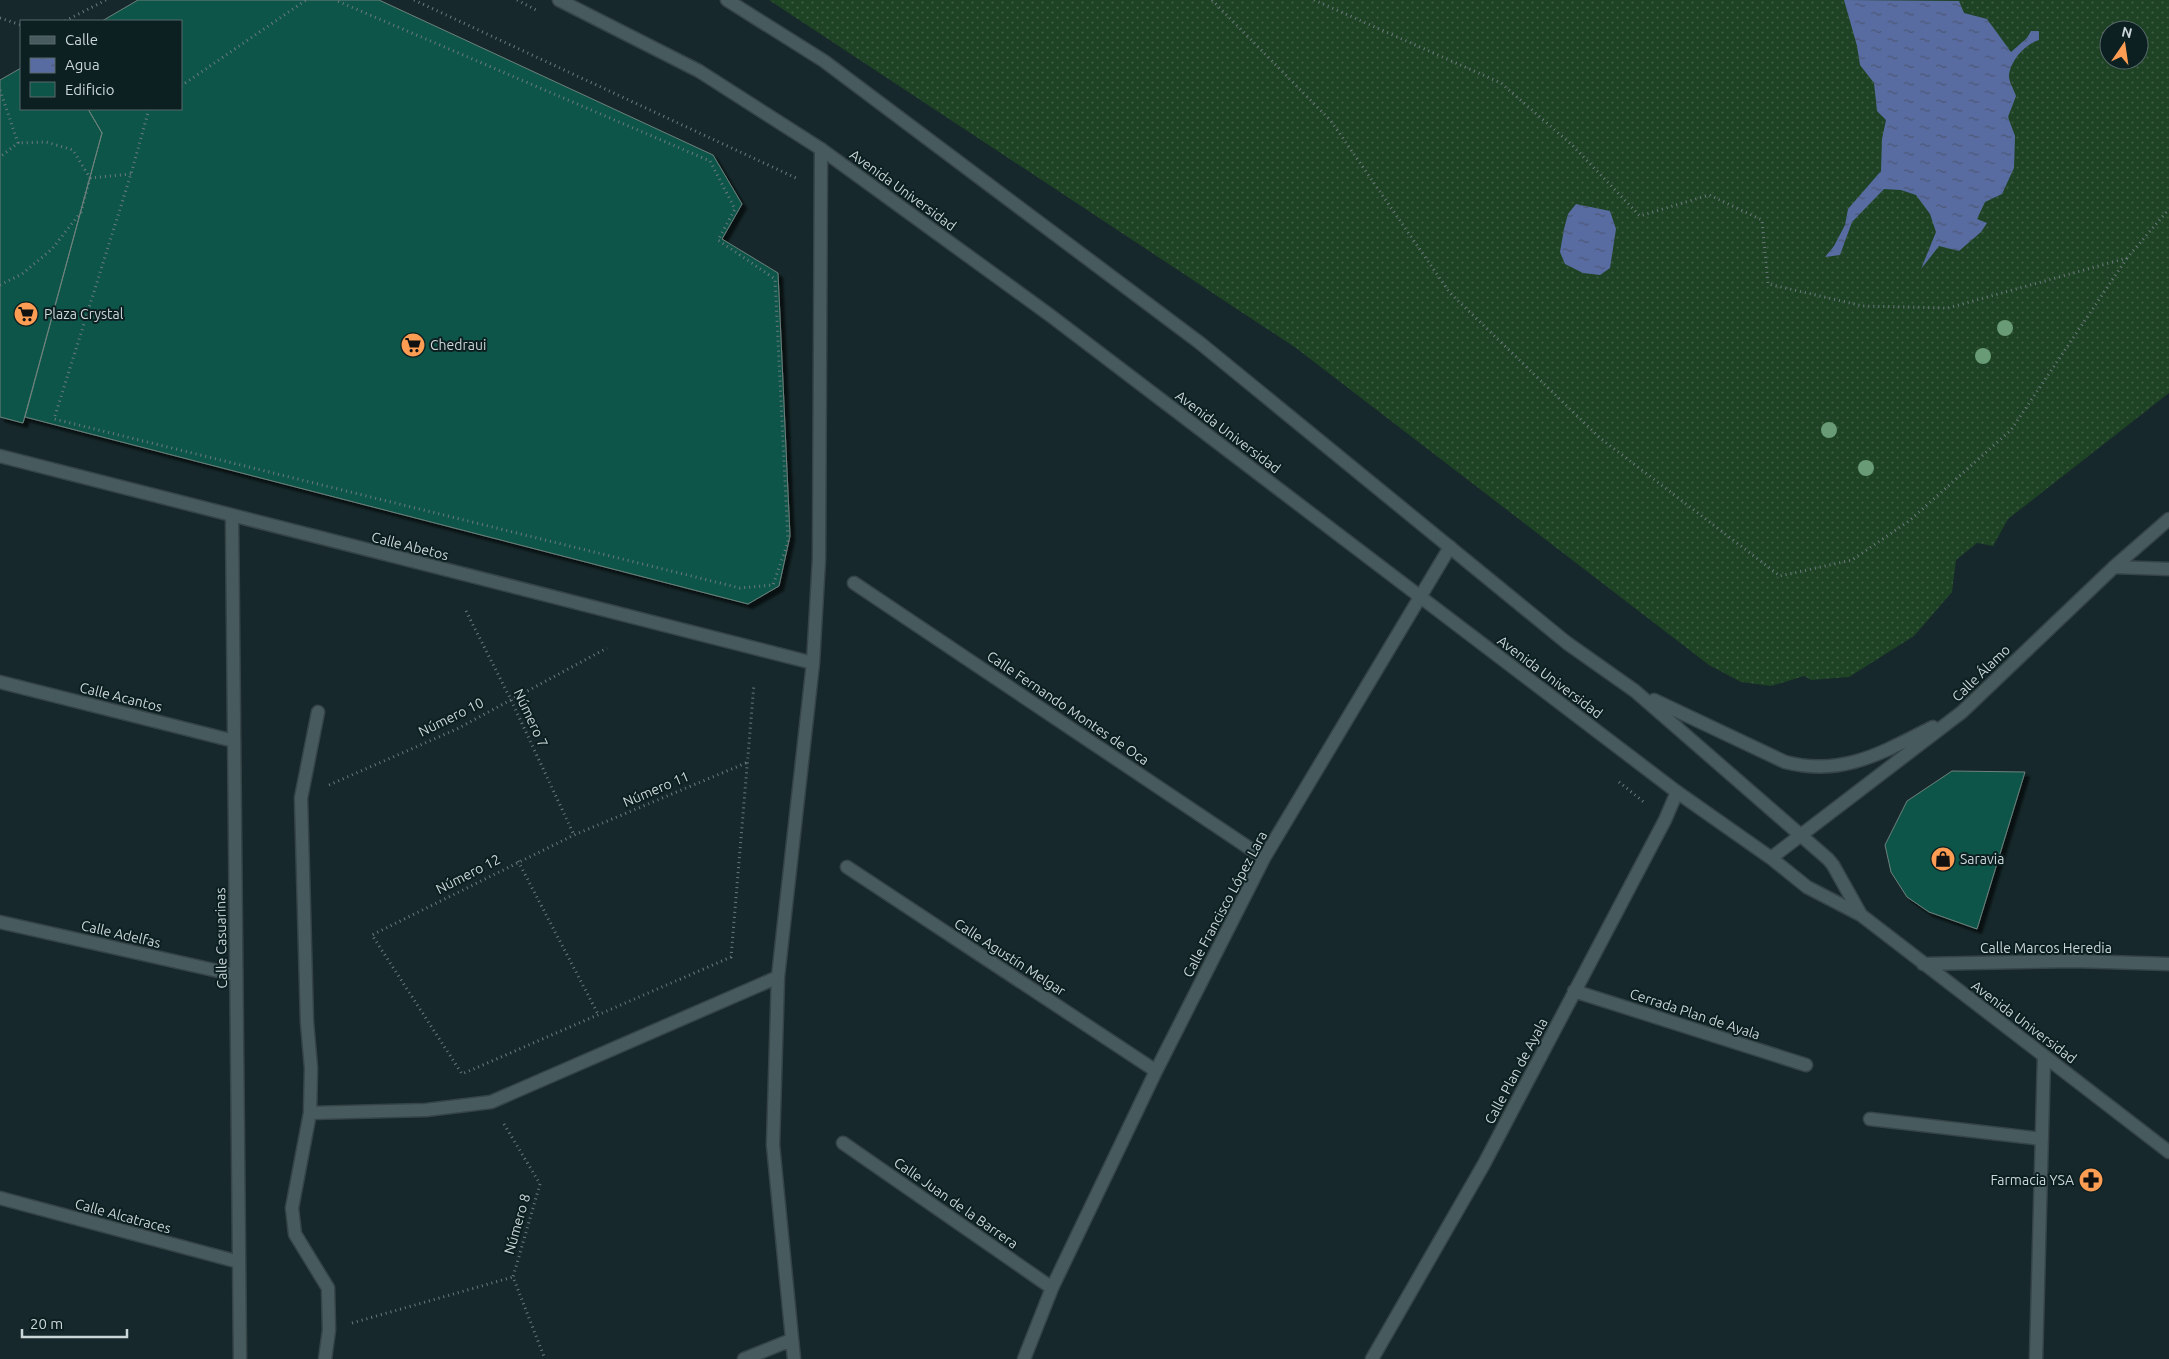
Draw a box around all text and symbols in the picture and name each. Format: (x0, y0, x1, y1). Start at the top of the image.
legend (20, 20, 182, 110)
north arrow (2099, 20, 2149, 70)
text: N (2120, 23, 2134, 41)
text: Calle (65, 31, 98, 48)
text: Agua (65, 56, 100, 73)
text: Edificio (65, 81, 114, 98)
street label: Avenida Universidad (847, 146, 959, 234)
supermarket icon: Plaza Crystal (13, 301, 39, 327)
place label: Plaza Crystal (44, 306, 124, 322)
supermarket icon: Chedraui (400, 332, 426, 358)
place label: Chedraui (430, 337, 486, 353)
street label: Avenida Universidad (1172, 387, 1284, 477)
street label: Calle Abetos (370, 529, 450, 563)
street label: Avenida Universidad (1494, 632, 1606, 722)
street label: Calle Álamo (1948, 641, 2013, 705)
street label: Calle Fernando Montes de Oca (984, 648, 1152, 768)
street label: Calle Acantos (78, 679, 164, 715)
street label: Número 7 (511, 686, 551, 750)
street label: Número 10 (416, 694, 486, 740)
street label: Número 11 (621, 768, 691, 810)
street label: Calle Francisco López Lara (1180, 828, 1270, 980)
shop icon: Saravia (1930, 846, 1956, 872)
street label: Número 12 (433, 851, 503, 897)
place label: Saravia (1960, 851, 2004, 867)
street label: Calle Casuarinas (212, 887, 230, 989)
street label: Calle Agustín Melgar (951, 915, 1069, 999)
street label: Calle Adelfas (80, 917, 162, 951)
street label: Calle Marcos Heredia (1980, 940, 2112, 956)
street label: Avenida Universidad (1968, 977, 2080, 1067)
street label: Cerrada Plan de Ayala (1628, 985, 1762, 1043)
street label: Calle Plan de Ayala (1481, 1015, 1551, 1127)
street label: Calle Juan de la Barrera (891, 1154, 1021, 1252)
pharmacy icon: Farmacia YSA (2078, 1167, 2104, 1193)
place label: Farmacia YSA (1991, 1172, 2074, 1188)
street label: Número 8 (501, 1192, 533, 1256)
street label: Calle Alcatraces (73, 1195, 173, 1237)
scale bar (22, 1306, 128, 1338)
text: 20 m (30, 1315, 63, 1332)

